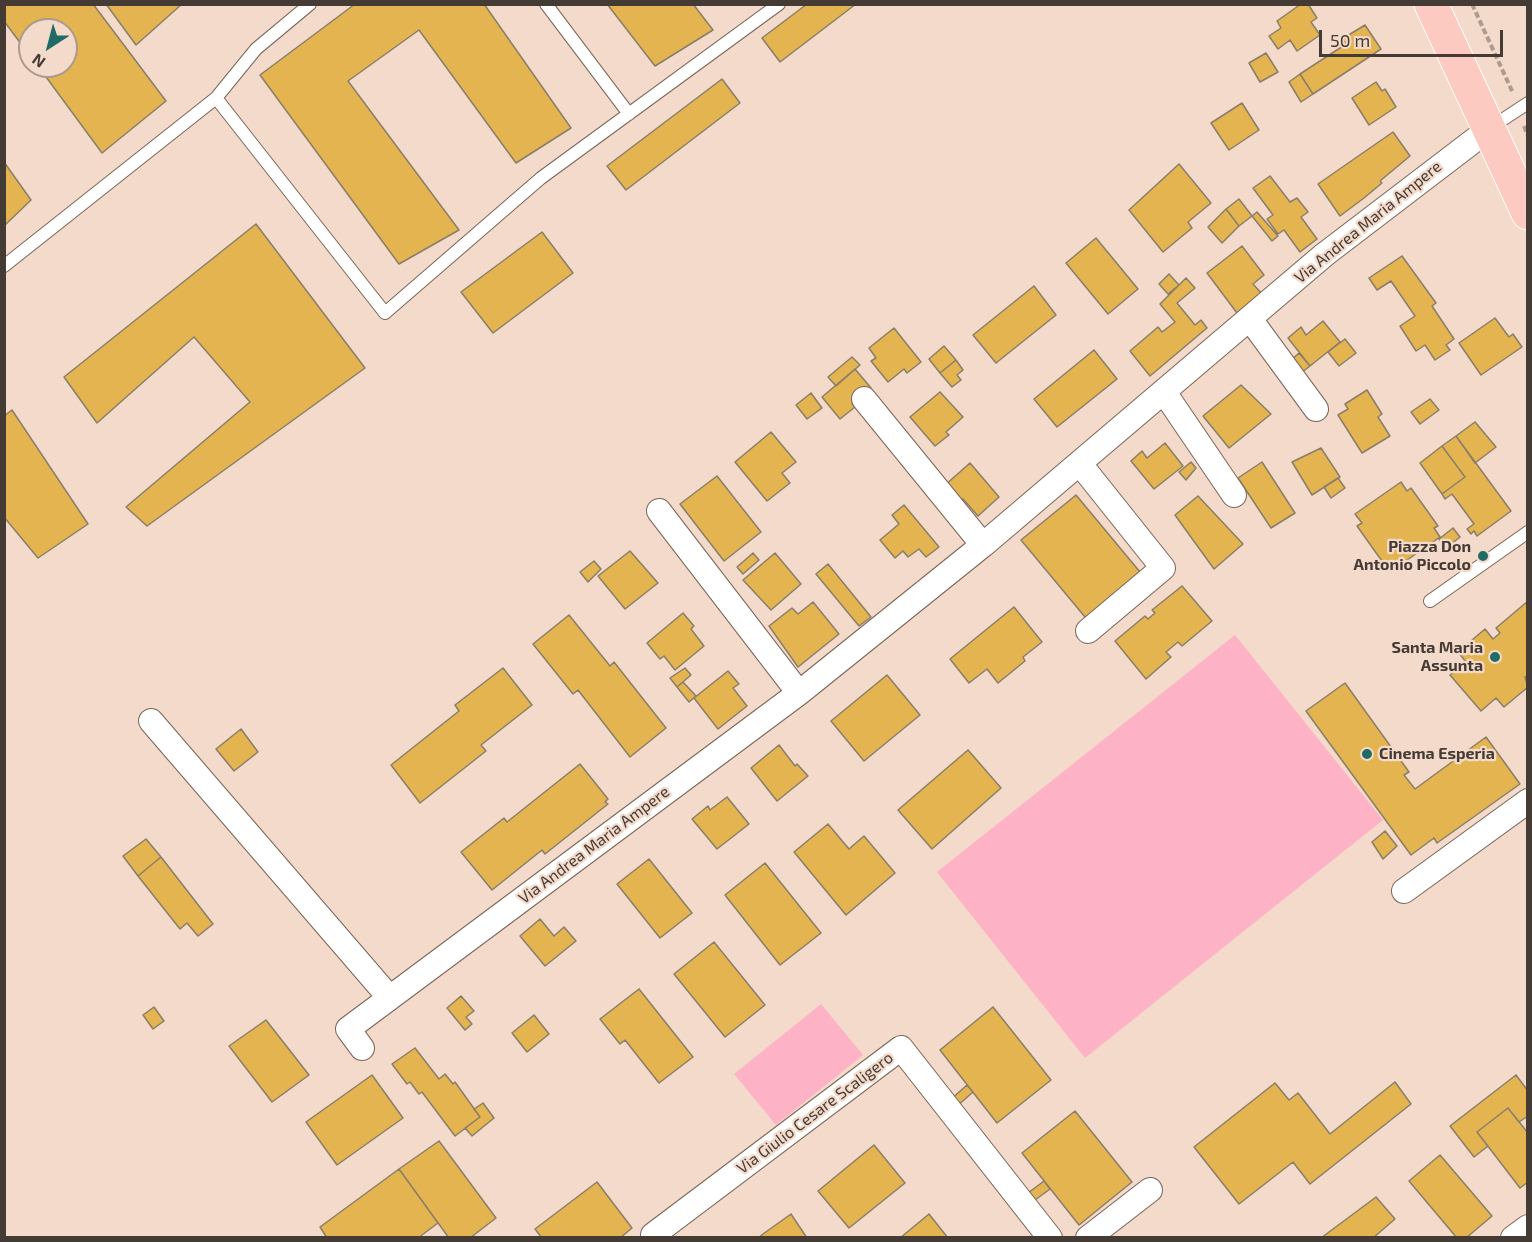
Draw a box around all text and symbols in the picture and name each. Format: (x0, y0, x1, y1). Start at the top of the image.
north arrow (18, 18, 78, 78)
scale bar (1322, 18, 1506, 56)
text: 50 m (1330, 29, 1370, 51)
text: N (28, 50, 49, 72)
street label: Via Andrea Maria Ampere (1291, 157, 1445, 287)
place label: Piazza Don Antonio Piccolo (1353, 537, 1471, 575)
marker: Piazza Don Antonio Piccolo (1476, 549, 1490, 563)
place label: Santa Maria Assunta (1392, 638, 1483, 676)
marker: Santa Maria Assunta (1488, 650, 1502, 664)
place label: Cinema Esperia (1379, 744, 1495, 764)
marker: Cinema Esperia (1360, 747, 1374, 761)
street label: Via Andrea Maria Ampere (515, 782, 673, 908)
street label: Via Giulio Cesare Scaligero (733, 1048, 897, 1178)

